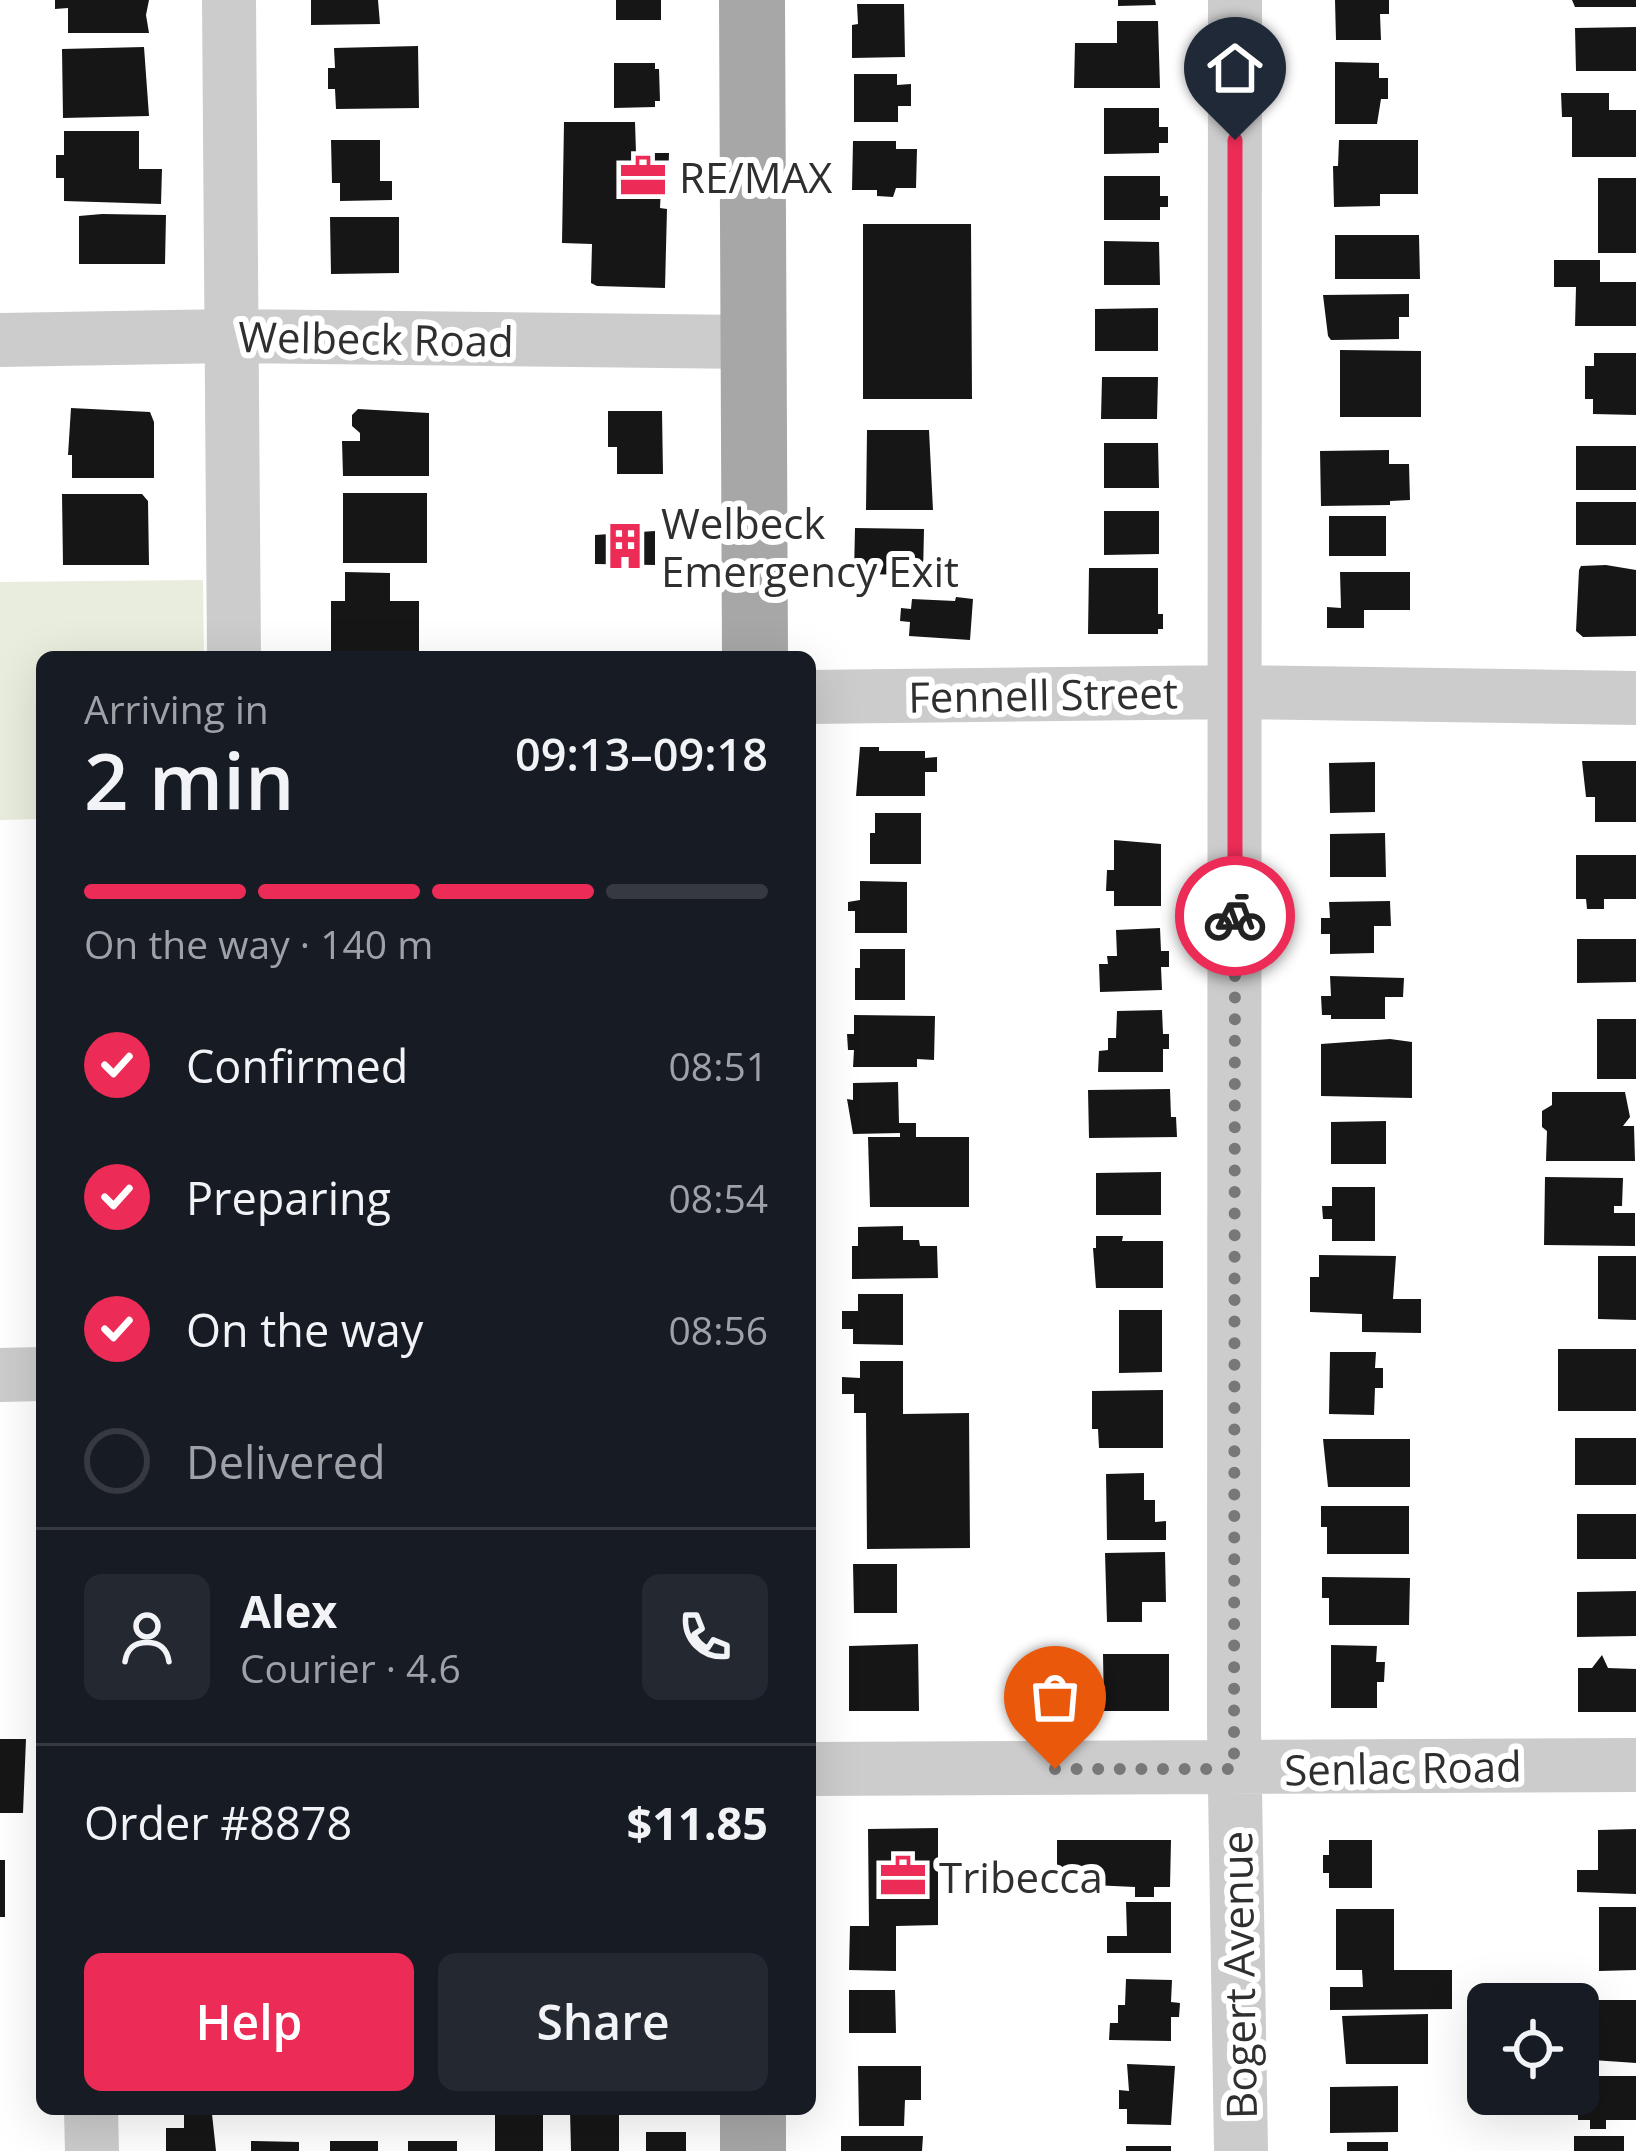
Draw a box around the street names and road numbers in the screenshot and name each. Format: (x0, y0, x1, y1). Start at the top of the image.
street label: Welbeck Road (238, 307, 514, 369)
street label: Fennell Street (908, 663, 1178, 725)
street label: Senlac Road (1284, 1736, 1522, 1798)
street label: Bogert Avenue (1207, 1830, 1269, 2120)

